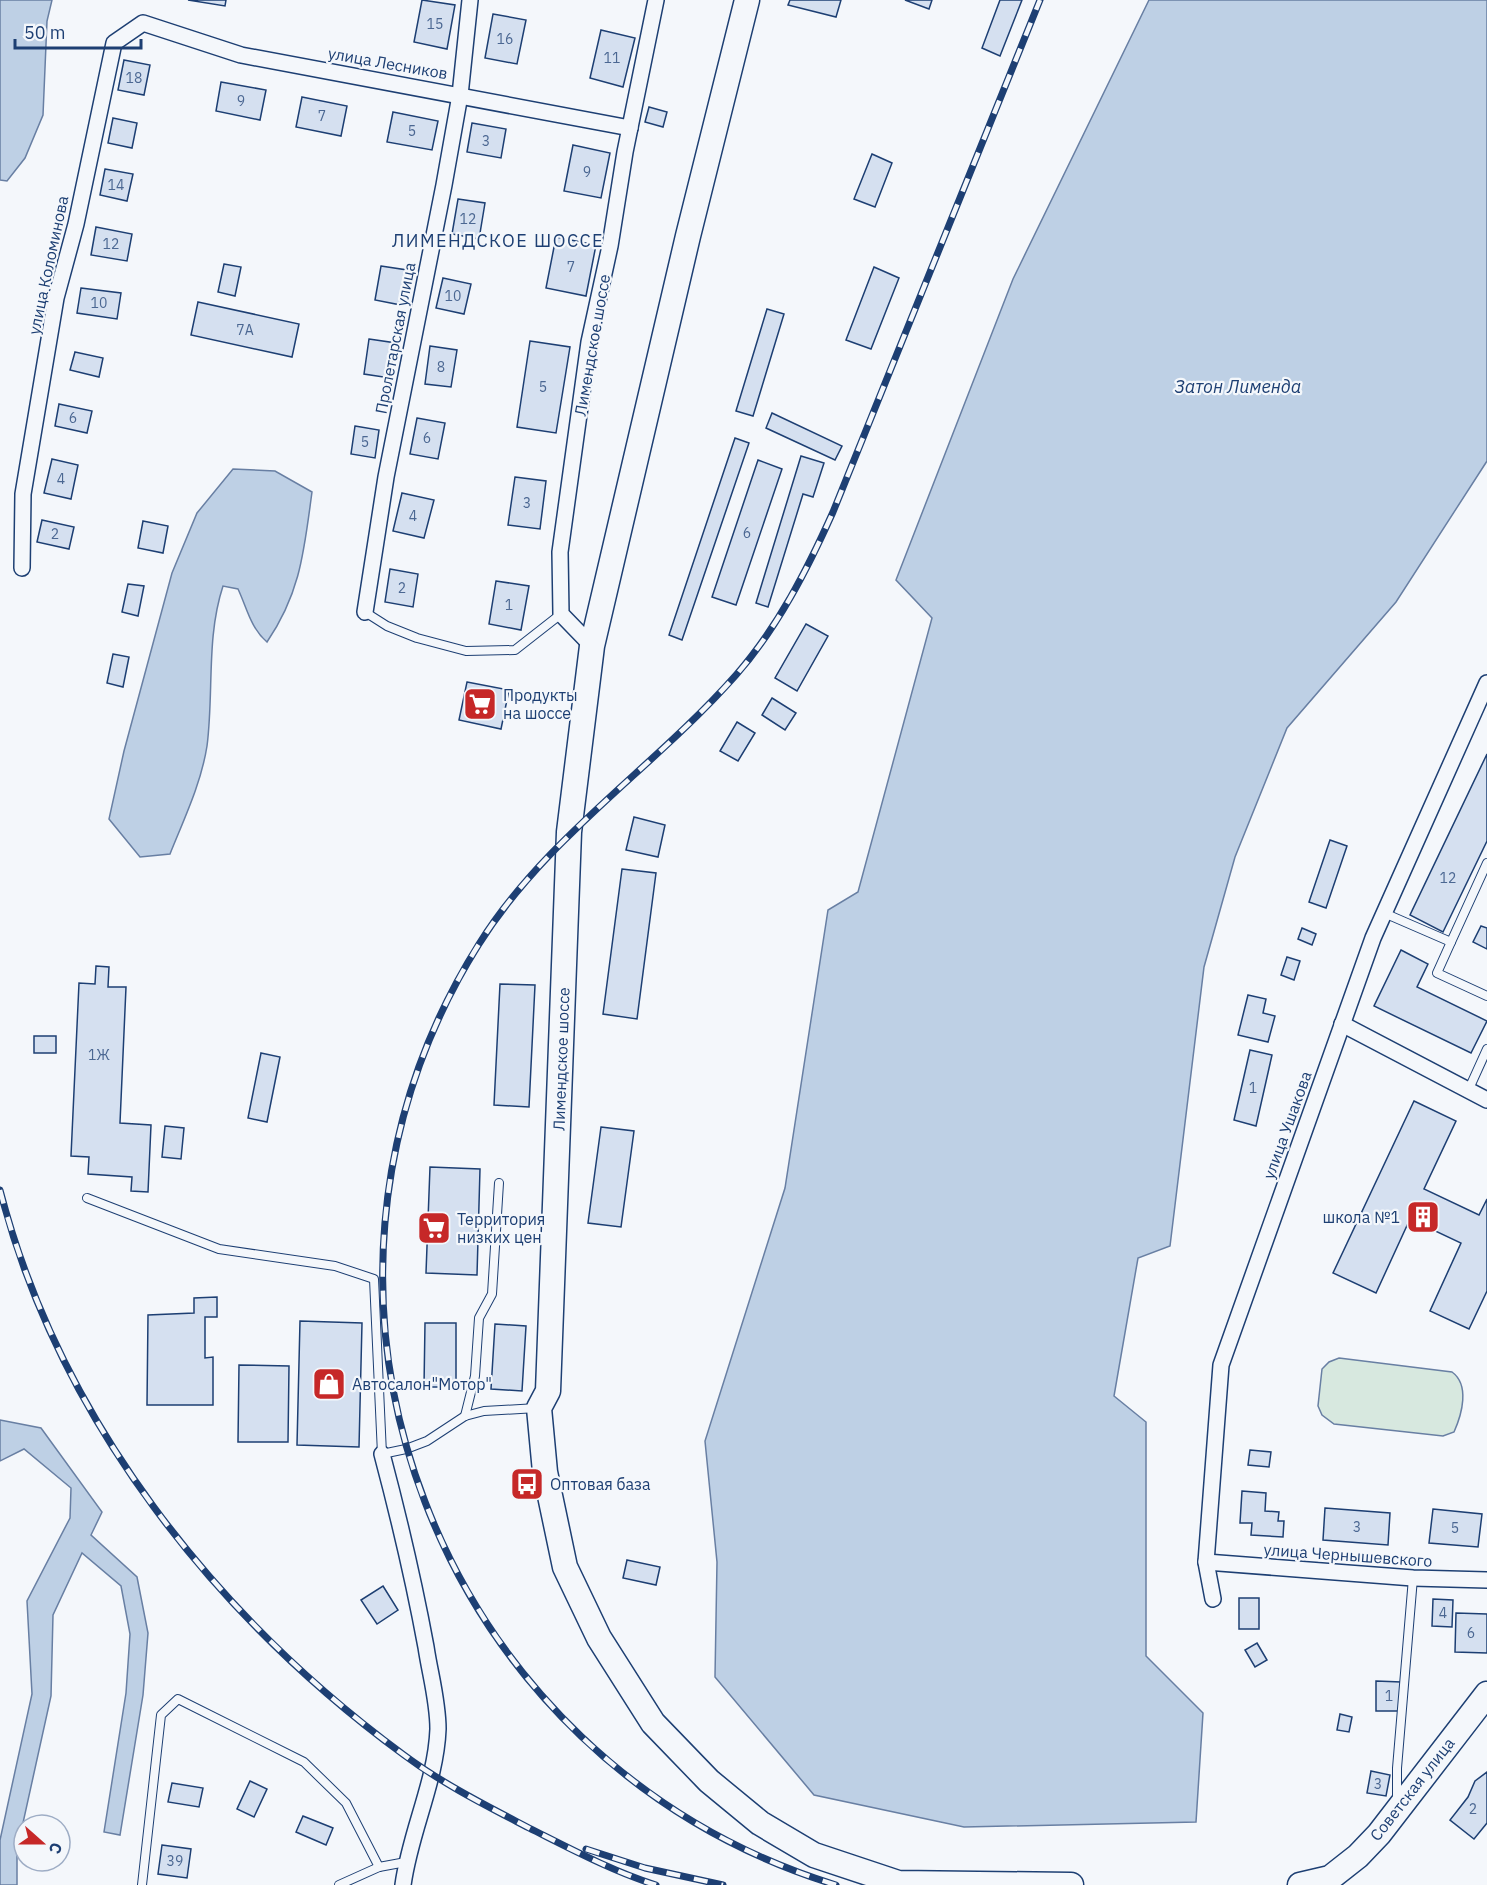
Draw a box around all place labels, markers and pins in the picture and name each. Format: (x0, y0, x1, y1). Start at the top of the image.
place label: Продукты на шоссе (503, 685, 578, 723)
supermarket icon: Продукты на шоссе (462, 686, 498, 722)
building icon: школа №1 (1405, 1199, 1441, 1235)
place label: школа №1 (1322, 1207, 1400, 1227)
place label: Территория низких цен (457, 1209, 545, 1247)
supermarket icon: Территория низких цен (416, 1210, 452, 1246)
shop icon: Автосалон"Мотор" (311, 1366, 347, 1402)
place label: Автосалон"Мотор" (352, 1374, 492, 1394)
bus stop icon: Оптовая база (509, 1466, 545, 1502)
place label: Оптовая база (550, 1474, 651, 1494)

